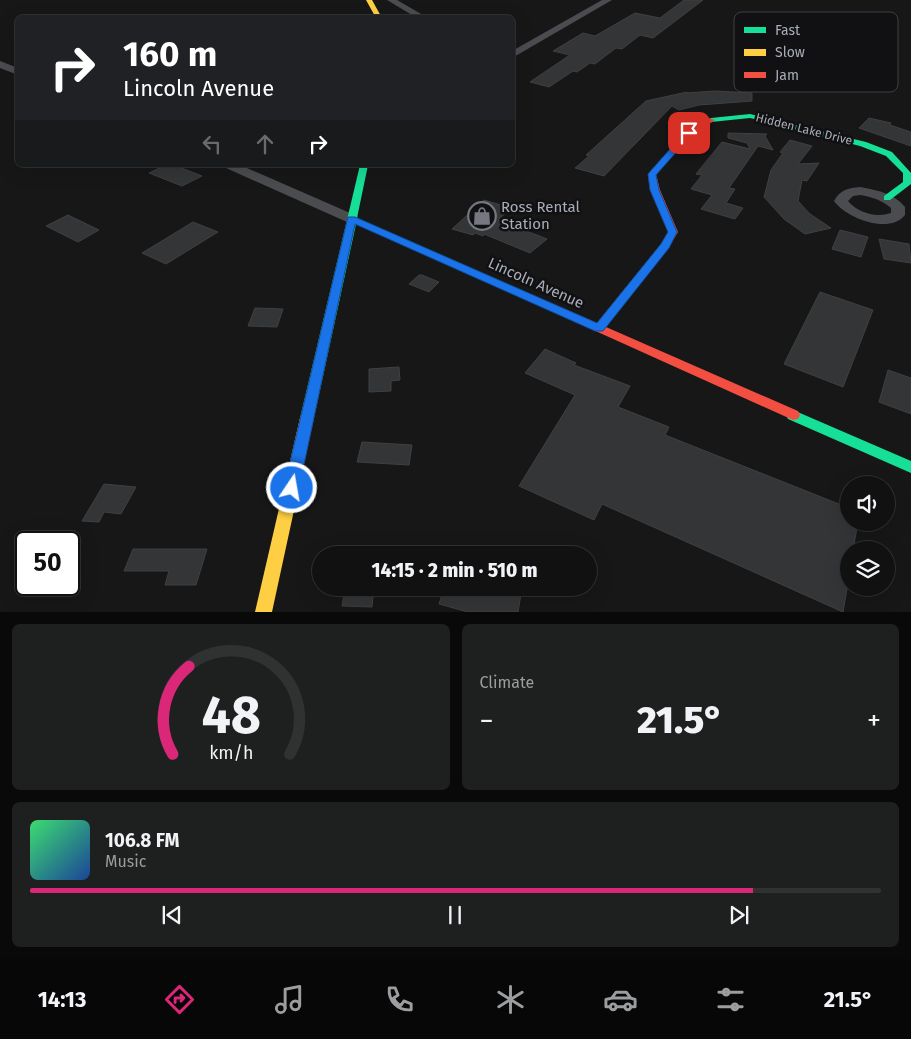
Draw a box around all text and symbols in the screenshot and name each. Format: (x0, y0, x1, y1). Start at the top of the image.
legend (734, 12, 898, 92)
text: Fast (775, 22, 801, 39)
text: 160 m (123, 33, 217, 75)
icon: right (40, 35, 105, 100)
text: Slow (775, 44, 805, 61)
text: Jam (775, 67, 799, 84)
text: Lincoln Avenue (123, 75, 274, 102)
street label: Hidden Lake Drive (754, 110, 854, 148)
pin (668, 112, 710, 154)
icon: arrive (675, 119, 703, 147)
icon: left (198, 130, 226, 158)
icon: ahead (251, 130, 279, 158)
icon: right (304, 130, 332, 158)
place label: Ross Rental Station (501, 198, 581, 233)
shop icon: Ross Rental Station (467, 201, 497, 231)
street label: Lincoln Avenue (485, 254, 587, 312)
position arrow (265, 461, 317, 513)
map controls (840, 476, 895, 596)
button: sound (840, 476, 895, 531)
speed limit sign: 50 (15, 531, 80, 596)
button: layers (840, 541, 895, 596)
text: 14:15 · 2 min · 510 m (371, 559, 538, 582)
text: Climate (480, 673, 534, 692)
text: 48 (201, 684, 261, 747)
text: 21.5° (637, 697, 724, 743)
text: − (480, 704, 494, 737)
text: + (867, 704, 881, 737)
text: km/h (209, 742, 253, 764)
text: 106.8 FM (105, 829, 179, 852)
text: Music (105, 852, 146, 871)
icon: previous (158, 901, 186, 929)
icon: pause (441, 901, 469, 929)
icon: next (725, 901, 753, 929)
icon: directions (162, 982, 197, 1017)
icon: music (272, 982, 307, 1017)
icon: phone (382, 982, 417, 1017)
icon: climate (493, 982, 528, 1017)
icon: car (603, 982, 638, 1017)
icon: filters (713, 982, 748, 1017)
text: 14:13 (38, 986, 86, 1013)
text: 21.5° (824, 986, 873, 1013)

